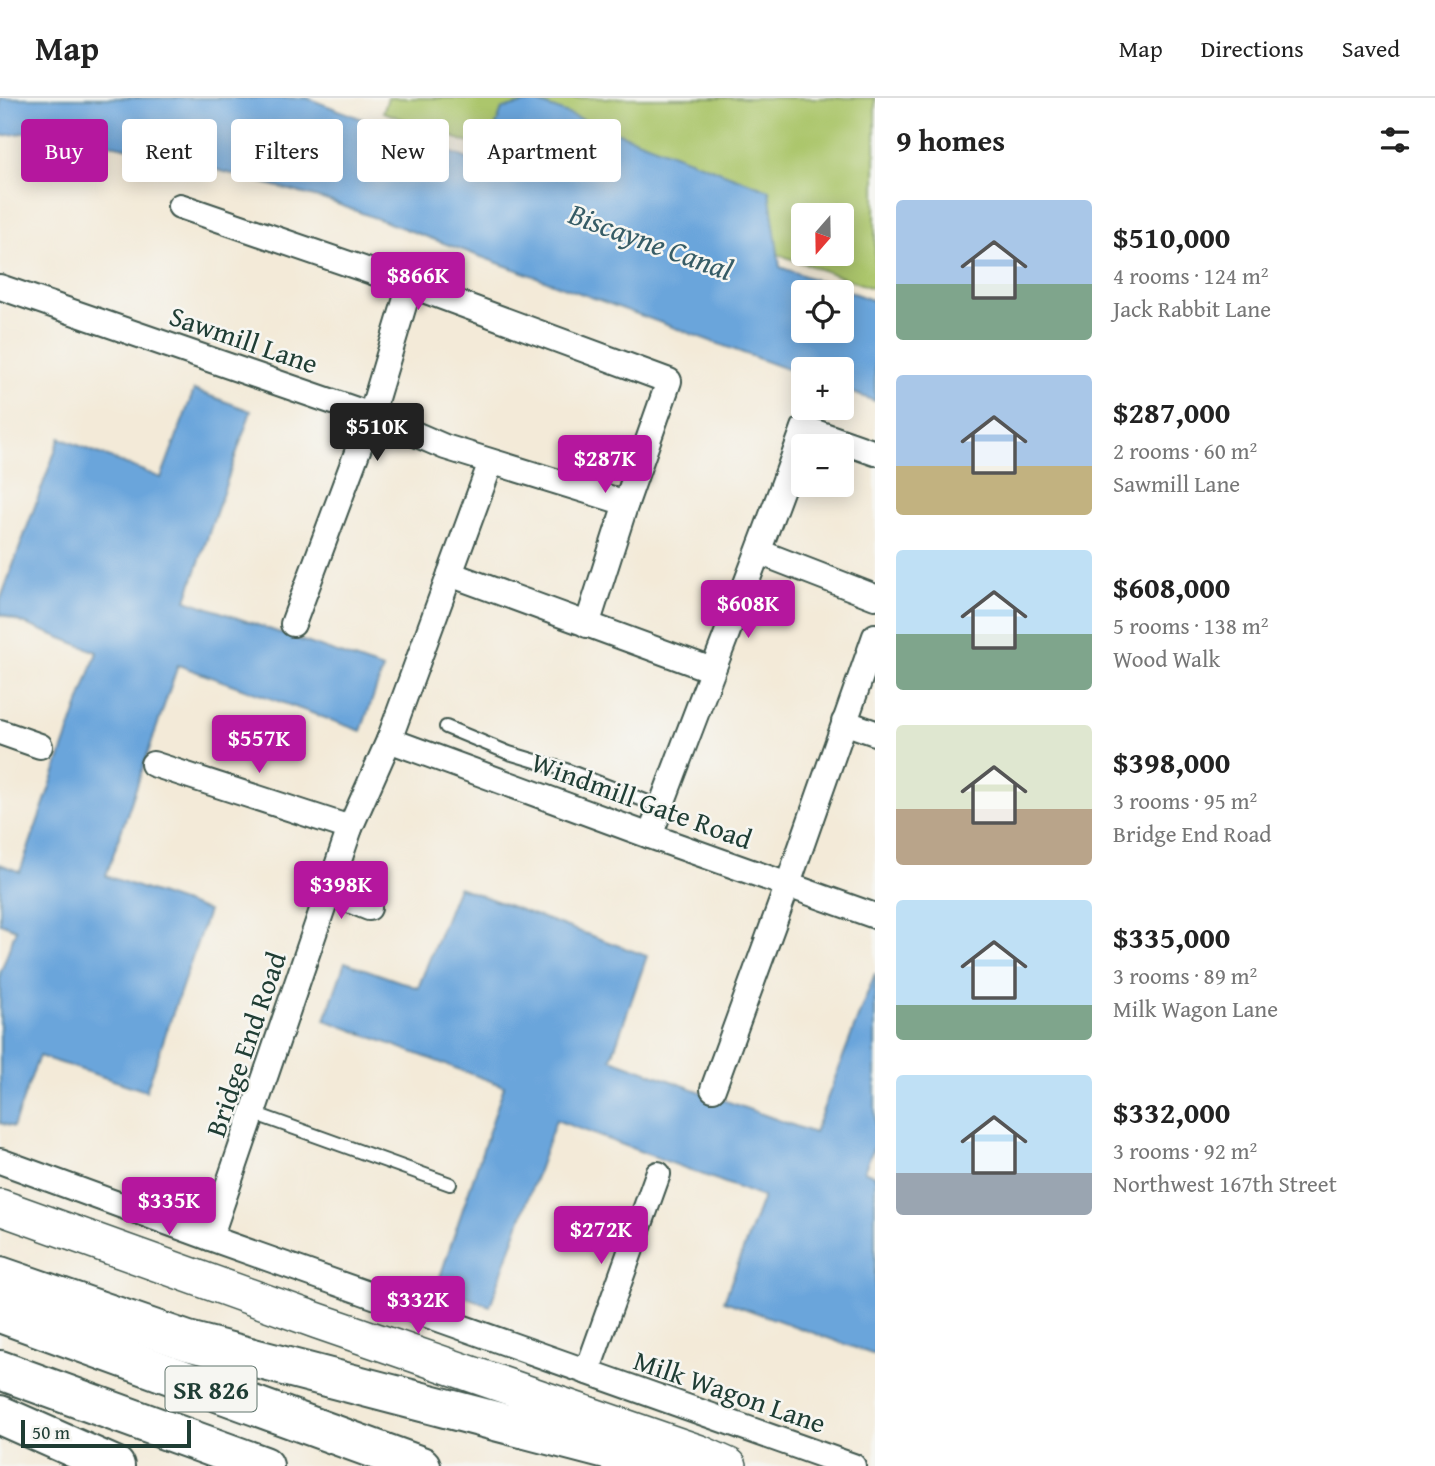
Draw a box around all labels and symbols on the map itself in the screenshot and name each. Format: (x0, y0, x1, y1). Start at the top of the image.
water label: Biscayne Canal (562, 191, 739, 291)
north arrow (791, 203, 854, 266)
pin: $866K (369, 252, 467, 312)
street label: Sawmill Lane (164, 294, 324, 384)
pin: $510K (328, 404, 426, 463)
pin: $287K (556, 436, 654, 495)
pin: $608K (699, 580, 797, 640)
pin: $557K (210, 716, 308, 775)
street label: Windmill Gate Road (526, 741, 758, 859)
pin: $398K (292, 862, 390, 921)
street label: Bridge End Road (194, 946, 296, 1142)
pin: $335K (120, 1178, 218, 1237)
pin: $272K (552, 1206, 650, 1266)
pin: $332K (369, 1276, 467, 1336)
street label: Milk Wagon Lane (628, 1339, 832, 1443)
road number: SR 826 (166, 1366, 256, 1412)
scale bar (21, 1417, 191, 1449)

